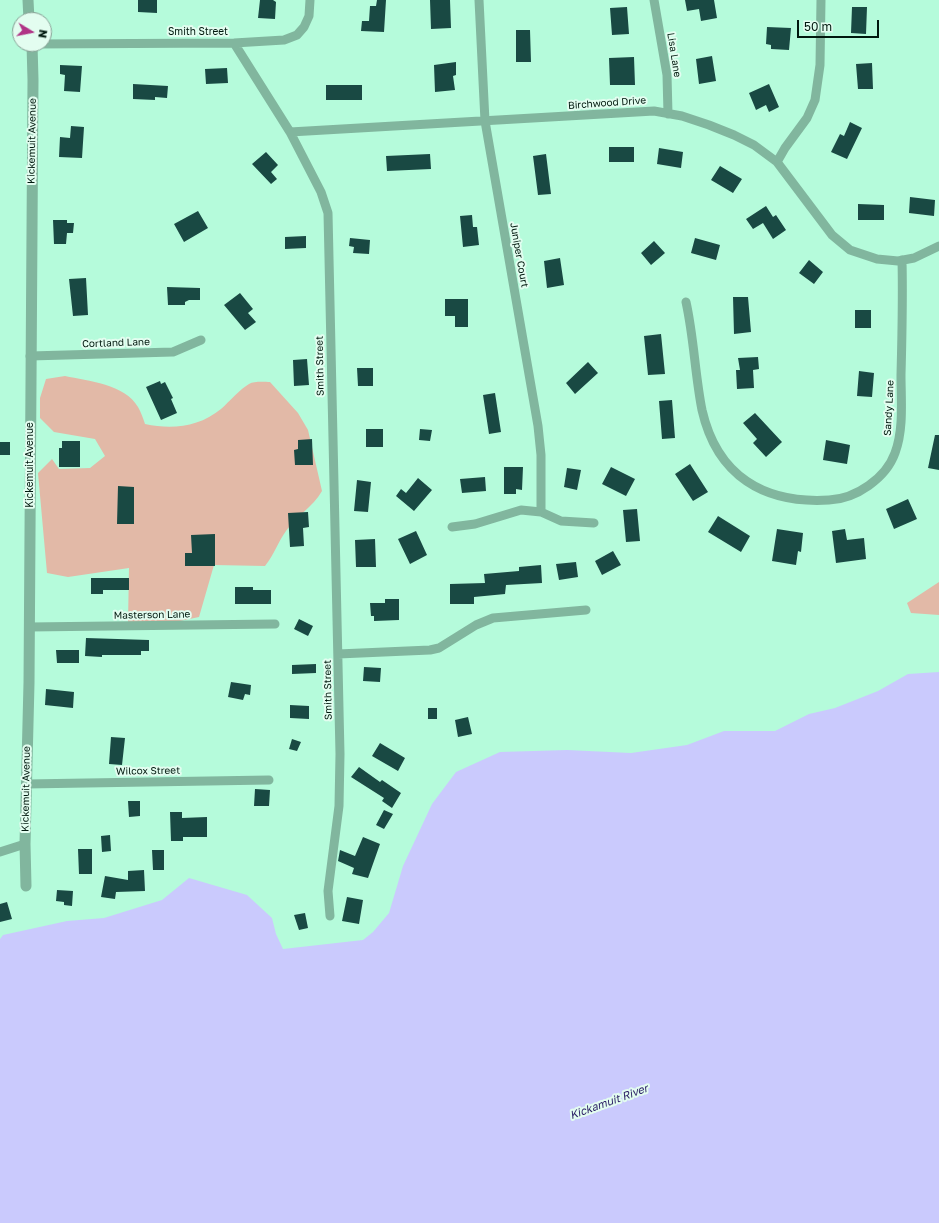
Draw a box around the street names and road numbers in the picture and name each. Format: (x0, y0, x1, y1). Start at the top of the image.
street label: Smith Street (168, 26, 228, 38)
street label: Lisa Lane (665, 32, 683, 78)
street label: Birchwood Drive (568, 94, 646, 112)
street label: Kickemuit Avenue (25, 98, 39, 184)
street label: Juniper Court (507, 222, 531, 288)
street label: Cortland Lane (82, 336, 150, 350)
street label: Smith Street (313, 336, 327, 396)
street label: Sandy Lane (882, 380, 896, 436)
street label: Kickemuit Avenue (24, 422, 36, 508)
street label: Masterson Lane (114, 608, 190, 622)
street label: Smith Street (321, 660, 335, 720)
street label: Kickemuit Avenue (19, 746, 33, 832)
street label: Wilcox Street (116, 764, 180, 778)

